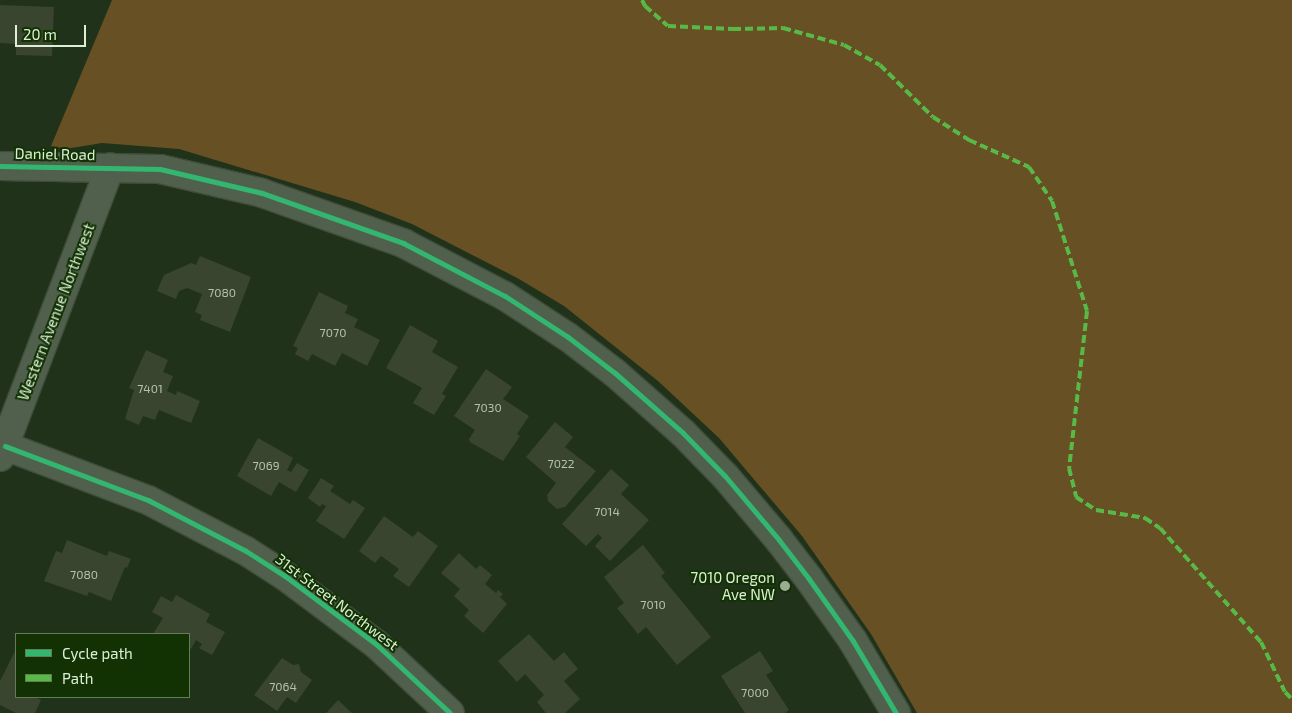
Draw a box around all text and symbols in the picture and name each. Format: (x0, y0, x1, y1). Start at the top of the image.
scale bar (18, 15, 89, 47)
text: 20 m (23, 25, 57, 43)
street label: Daniel Road (14, 144, 96, 164)
street label: Western Avenue Northwest (14, 221, 98, 403)
house number: 7080 (208, 286, 236, 300)
house number: 7070 (320, 326, 346, 340)
house number: 7401 (137, 382, 163, 396)
house number: 7030 (474, 401, 502, 415)
house number: 7022 (548, 457, 574, 471)
house number: 7069 (252, 459, 280, 473)
house number: 7014 (594, 505, 620, 519)
street label: 31st Street Northwest (272, 550, 402, 654)
house number: 7080 (70, 568, 98, 582)
place label: 7010 Oregon Ave NW (690, 568, 775, 603)
marker: 7010 Oregon Ave NW (779, 580, 791, 592)
house number: 7010 (640, 598, 666, 612)
legend (15, 633, 190, 698)
text: Cycle path (62, 644, 133, 662)
text: Path (62, 669, 93, 687)
house number: 7064 (269, 680, 297, 694)
house number: 7000 (741, 686, 769, 700)

